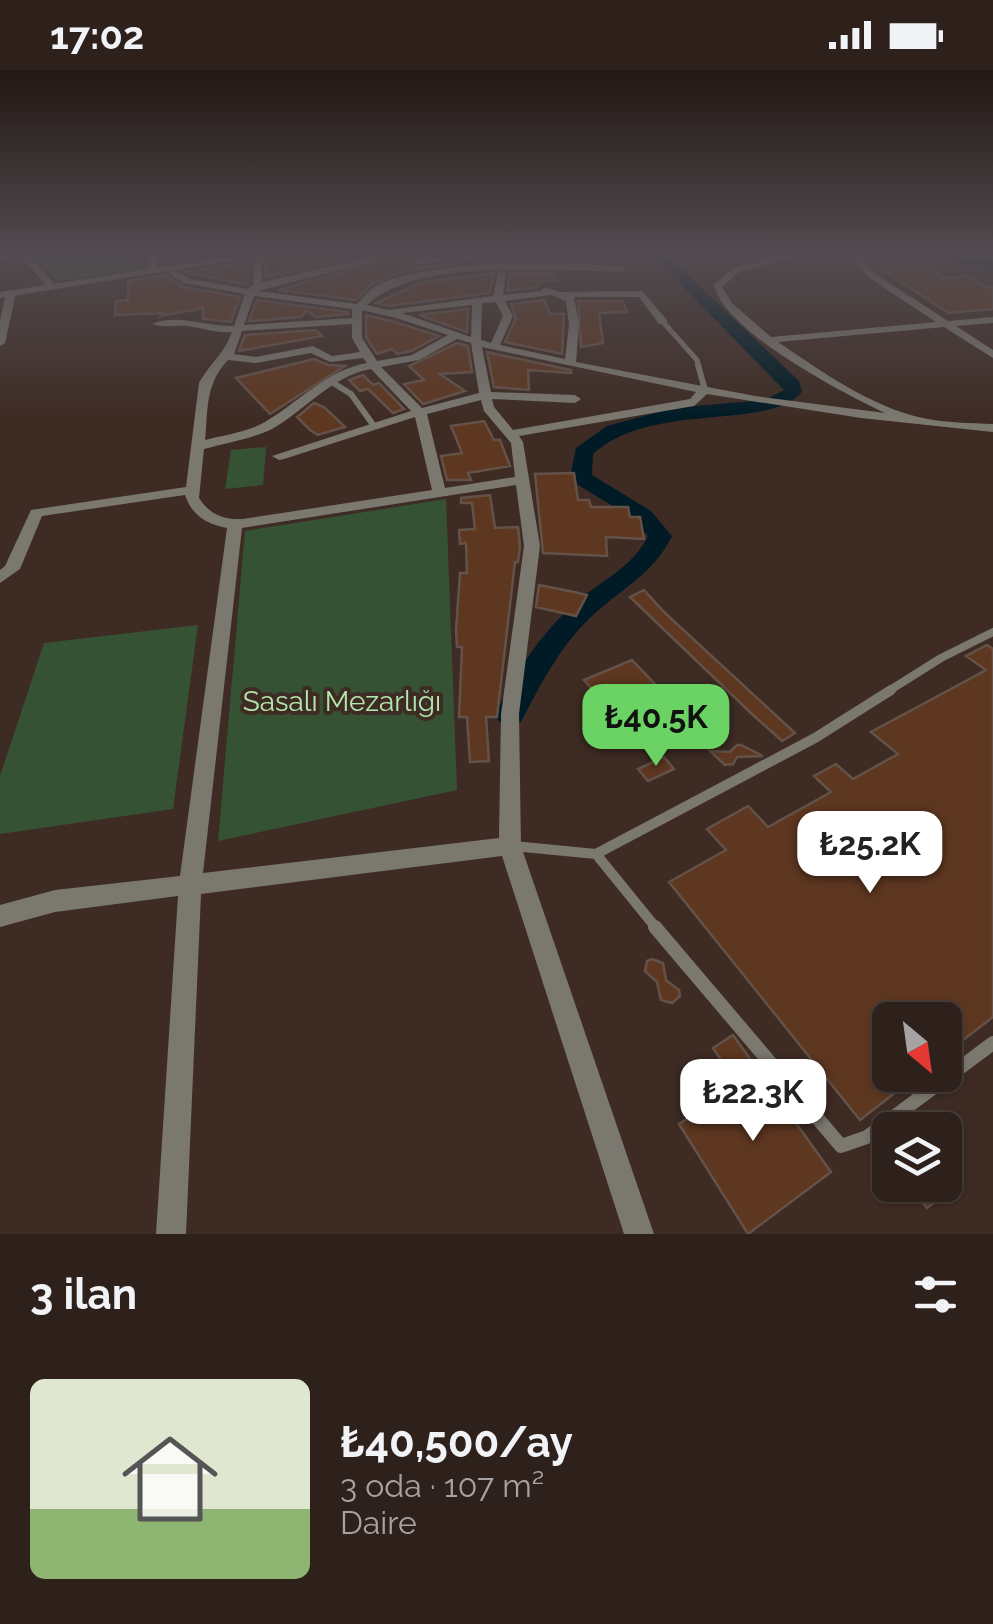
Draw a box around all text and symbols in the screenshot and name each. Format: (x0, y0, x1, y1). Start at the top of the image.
text: 17:02 (50, 13, 144, 58)
pin: ₺40.5K (575, 684, 737, 769)
park label: Sasalı Mezarlığı (243, 685, 441, 718)
text: ₺40.5K (604, 698, 708, 735)
pin: ₺25.2K (789, 811, 951, 896)
text: ₺25.2K (819, 825, 921, 862)
north arrow (872, 1002, 962, 1092)
map controls (872, 1002, 962, 1202)
pin: ₺22.3K (672, 1059, 834, 1144)
text: ₺22.3K (702, 1073, 804, 1110)
button: layers (872, 1112, 962, 1202)
icon: filters (908, 1267, 963, 1322)
text: 3 ilan (30, 1270, 137, 1319)
text: ₺40,500/ay (340, 1418, 573, 1467)
icon: home (110, 1419, 230, 1539)
text: 3 oda · 107 m² (340, 1467, 544, 1504)
text: Daire (340, 1504, 417, 1541)

